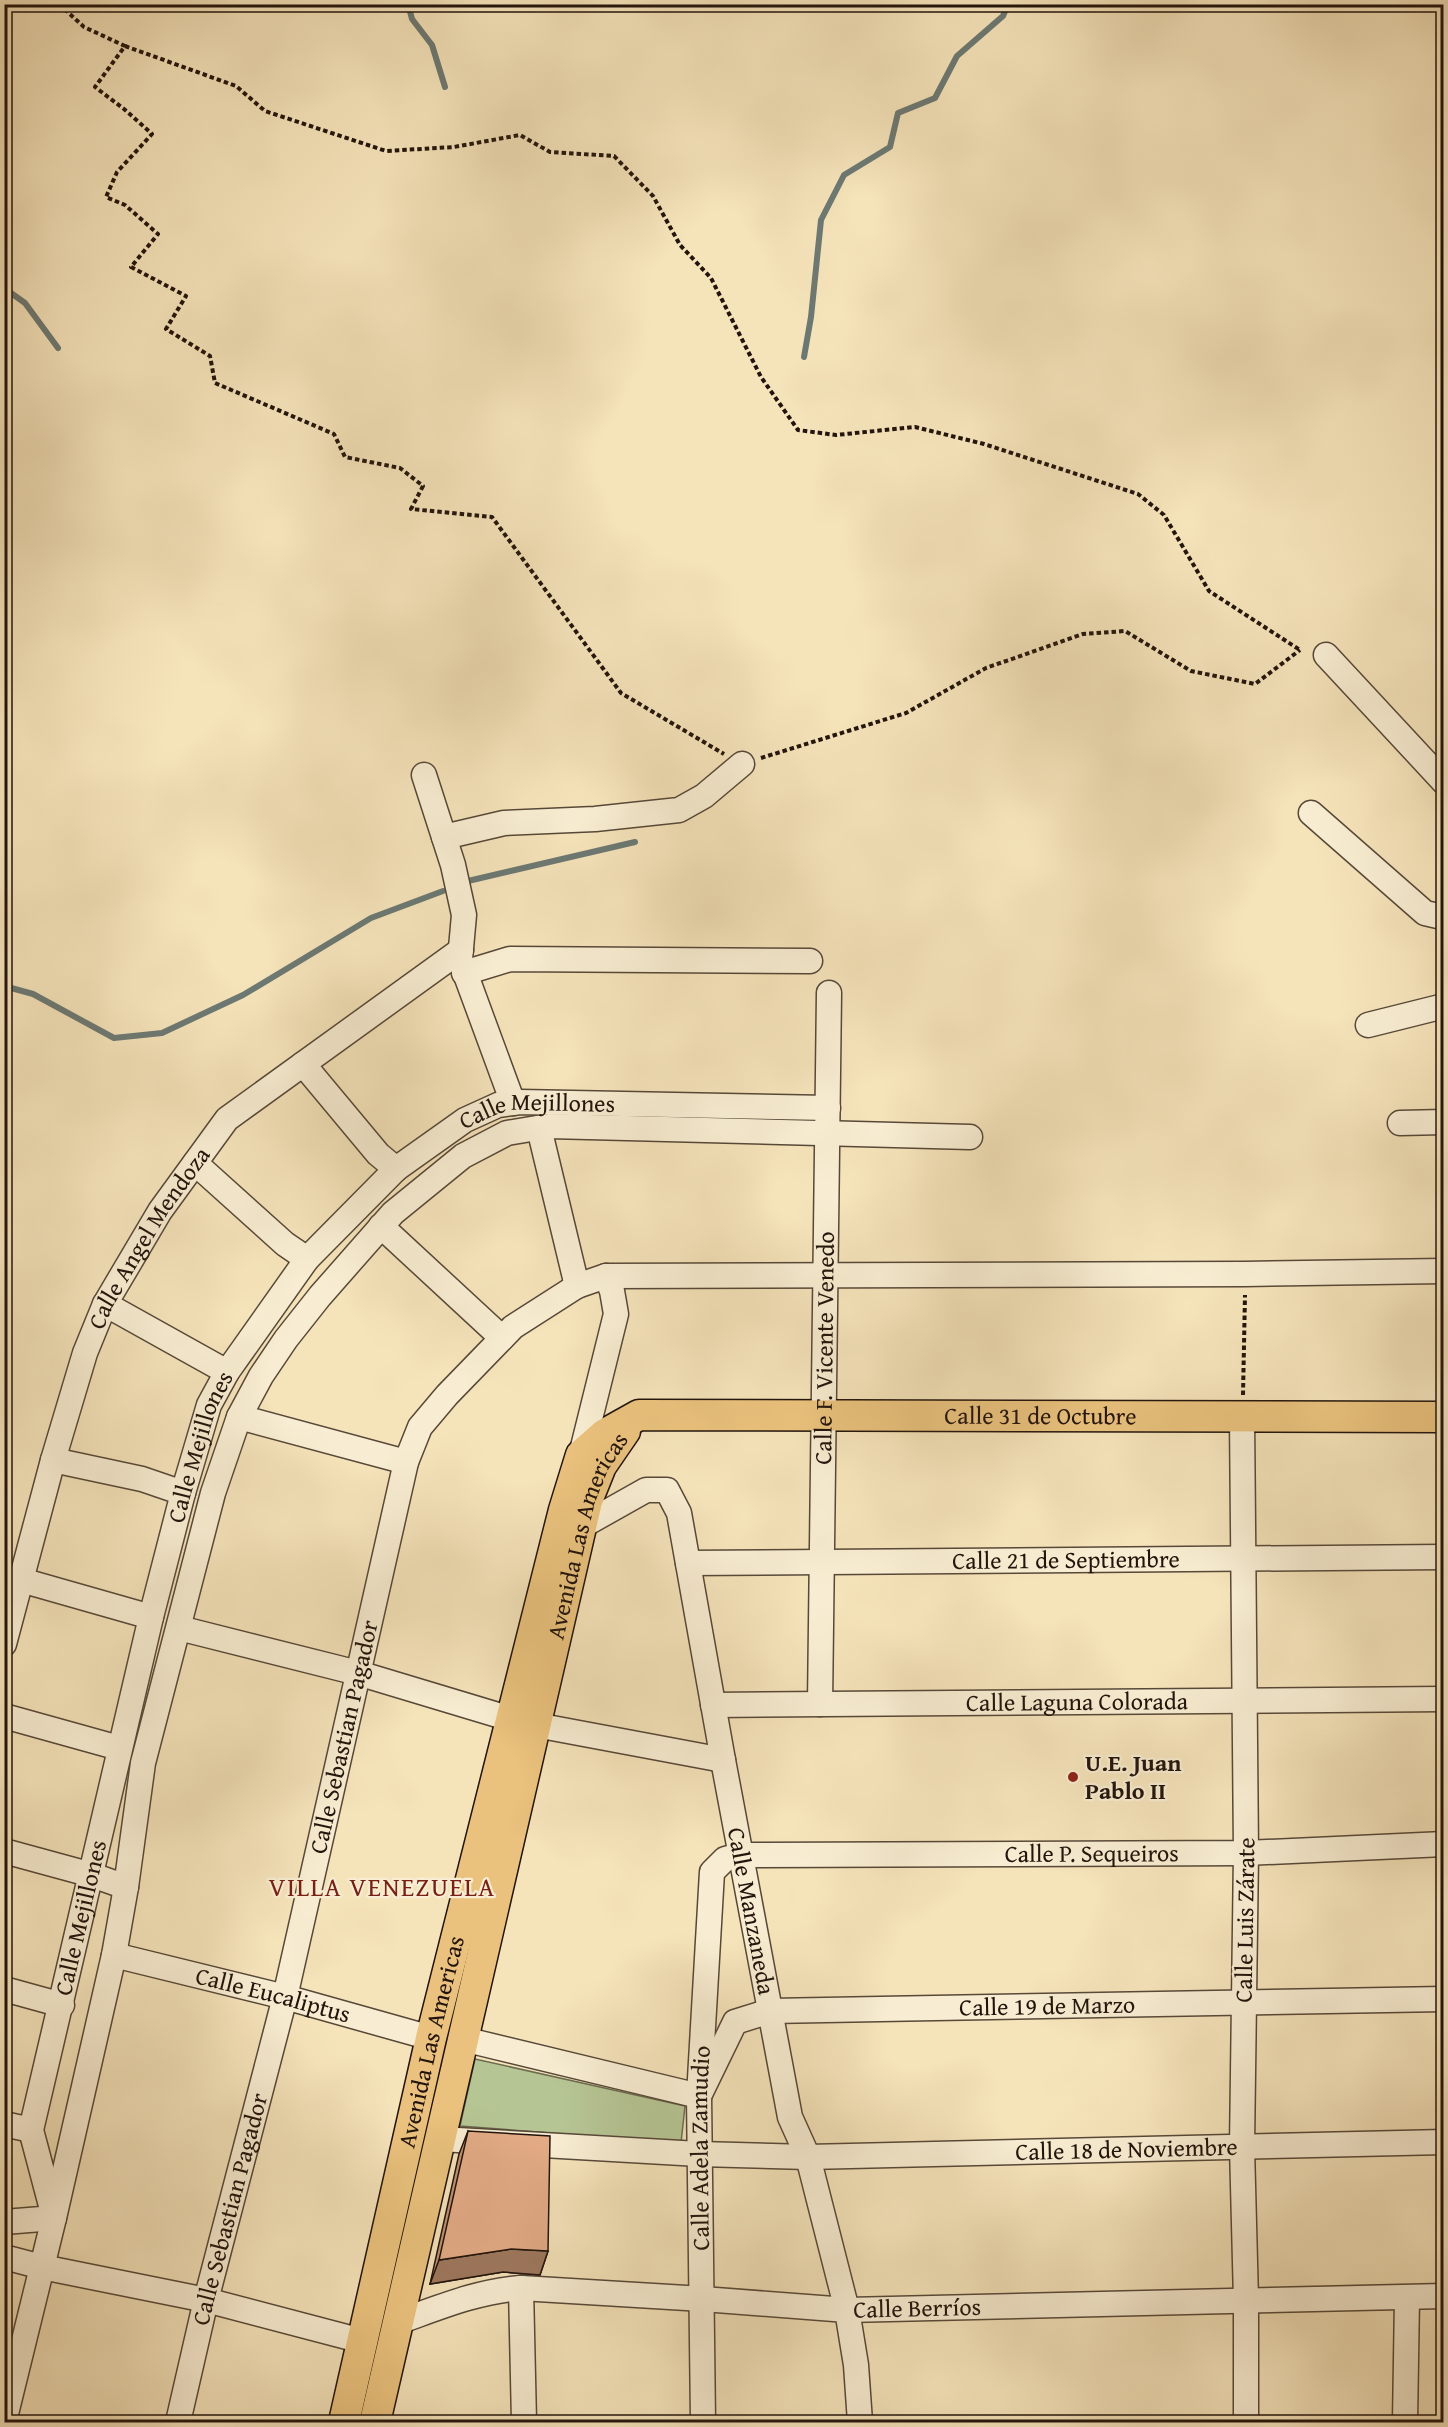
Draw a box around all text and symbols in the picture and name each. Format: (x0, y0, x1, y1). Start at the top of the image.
street label: Calle Mejillones (453, 1084, 615, 1138)
street label: Calle Angel Mendoza (79, 1139, 219, 1334)
street label: Calle F. Vicente Venedo (805, 1231, 843, 1465)
street label: Calle Mejillones (158, 1364, 242, 1526)
street label: Calle 31 de Octubre (944, 1398, 1136, 1433)
street label: Avenida Las Americas (538, 1425, 636, 1643)
street label: Calle 21 de Septiembre (952, 1541, 1180, 1578)
street label: Calle Sebastian Pagador (300, 1616, 387, 1857)
street label: Calle Laguna Colorada (966, 1683, 1189, 1720)
place label: U.E. Juan Pablo II (1085, 1745, 1181, 1808)
marker: U.E. Juan Pablo II (1066, 1770, 1080, 1784)
street label: Calle Manzaneda (719, 1824, 785, 1998)
street label: Calle P. Sequeiros (1005, 1835, 1179, 1871)
street label: Calle Mejillones (45, 1836, 115, 1999)
street label: Calle Luis Zárate (1226, 1837, 1263, 2003)
district label: VILLA VENEZUELA (268, 1867, 496, 1906)
street label: Avenida Las Americas (389, 1932, 473, 2151)
street label: Calle Eucaliptus (192, 1958, 355, 2032)
street label: Calle 19 de Marzo (959, 1987, 1135, 2025)
street label: Calle Adela Zamudio (681, 2045, 719, 2251)
street label: Calle Sebastian Pagador (183, 2089, 276, 2329)
street label: Calle 18 de Noviembre (1015, 2129, 1238, 2169)
street label: Calle Berríos (853, 2289, 981, 2327)

